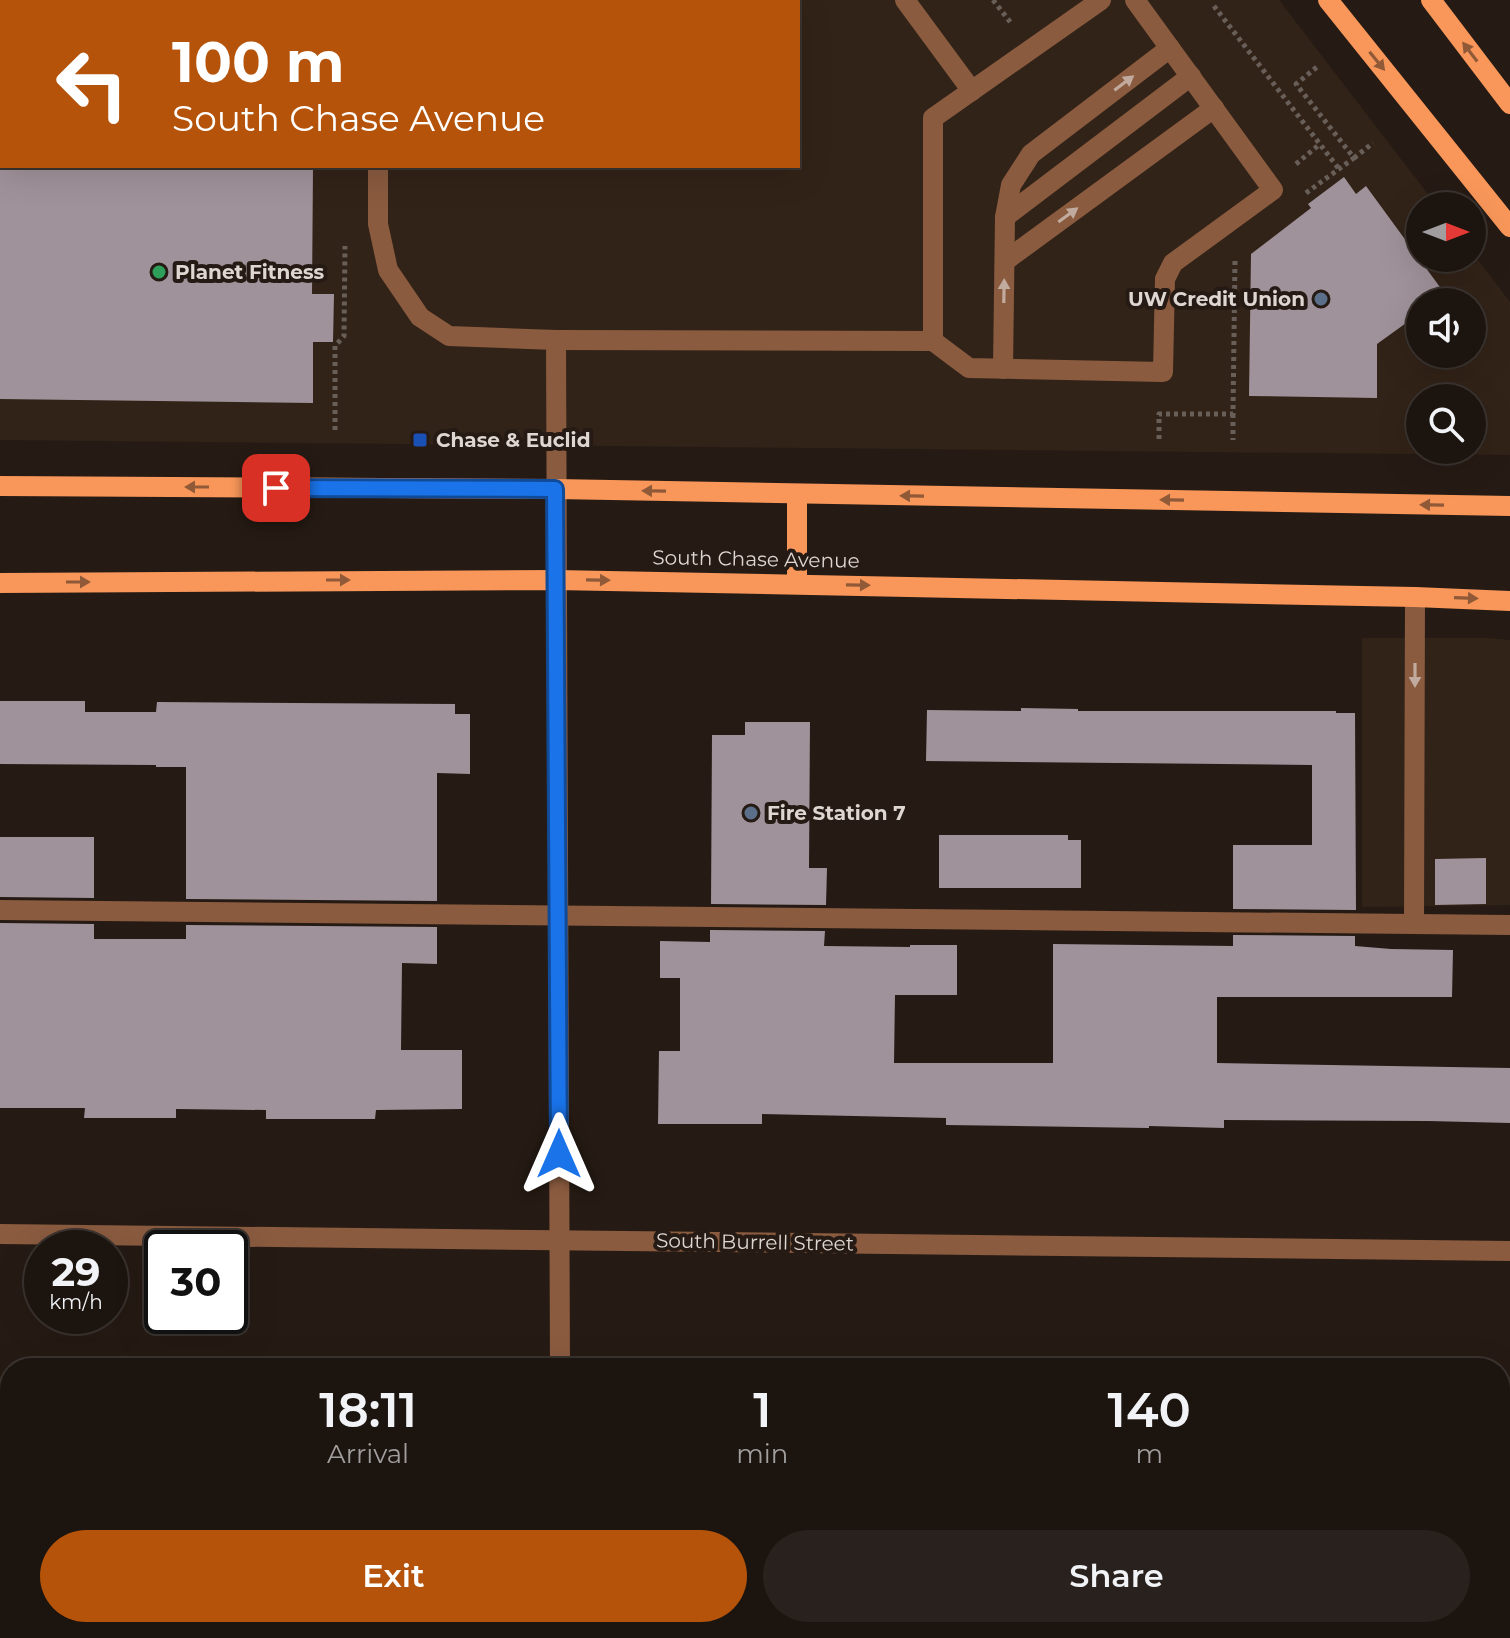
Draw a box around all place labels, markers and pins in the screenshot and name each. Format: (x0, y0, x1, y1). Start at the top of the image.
place label: Planet Fitness (175, 260, 325, 284)
marker: Planet Fitness (150, 263, 168, 281)
place label: UW Credit Union (1128, 287, 1305, 311)
marker: UW Credit Union (1312, 290, 1330, 308)
place label: Chase & Euclid (436, 428, 590, 452)
marker: Chase & Euclid (411, 431, 429, 449)
pin (242, 454, 310, 522)
place label: Fire Station 7 (767, 801, 906, 825)
marker: Fire Station 7 (742, 804, 760, 822)

